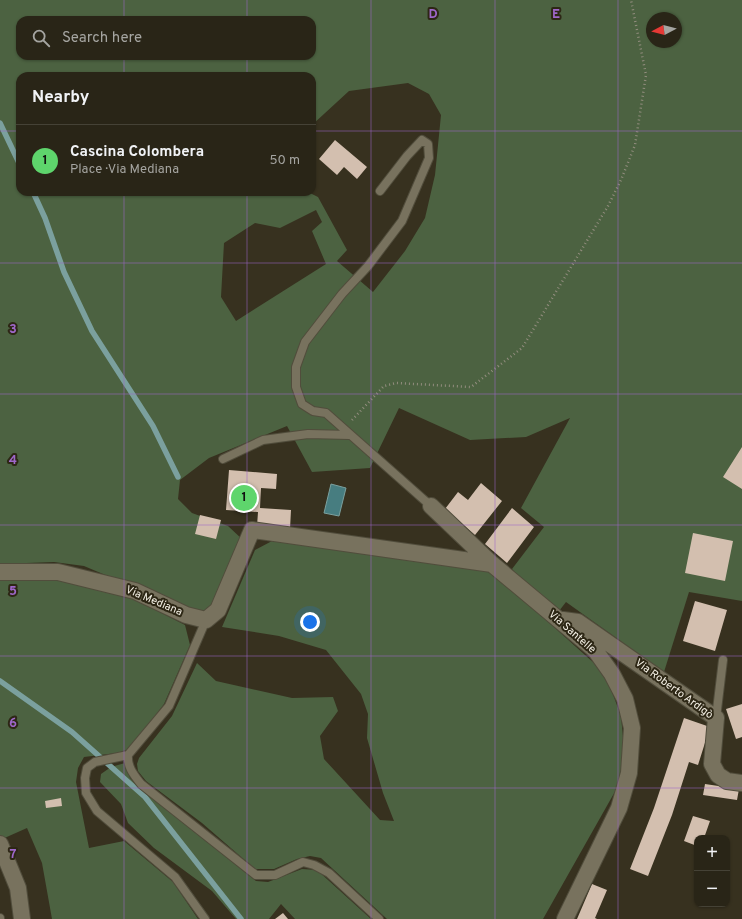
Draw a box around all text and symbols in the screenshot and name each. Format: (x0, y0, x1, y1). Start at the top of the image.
text: D (428, 7, 438, 23)
text: E (552, 7, 560, 23)
north arrow (646, 12, 682, 48)
search box (16, 16, 316, 60)
icon: search (30, 27, 52, 49)
text: Search here (62, 29, 142, 48)
text: Nearby (32, 87, 89, 109)
text: Cascina Colombera (70, 143, 204, 162)
text: 1 (42, 153, 48, 169)
text: 50 m (270, 153, 300, 169)
text: Place · Via Mediana (70, 162, 179, 178)
text: 3 (9, 322, 17, 338)
text: 4 (9, 453, 17, 469)
pin: 1 (231, 483, 257, 513)
street label: Via Mediana (124, 583, 185, 619)
text: 5 (9, 584, 17, 600)
street label: Via Santelle (545, 608, 599, 657)
your location (300, 612, 320, 632)
street label: Via Roberto Ardigò (632, 656, 716, 722)
text: 6 (9, 716, 17, 732)
map controls (694, 835, 730, 907)
button: + (694, 835, 730, 871)
text: 7 (10, 847, 17, 863)
button: − (694, 871, 730, 907)

